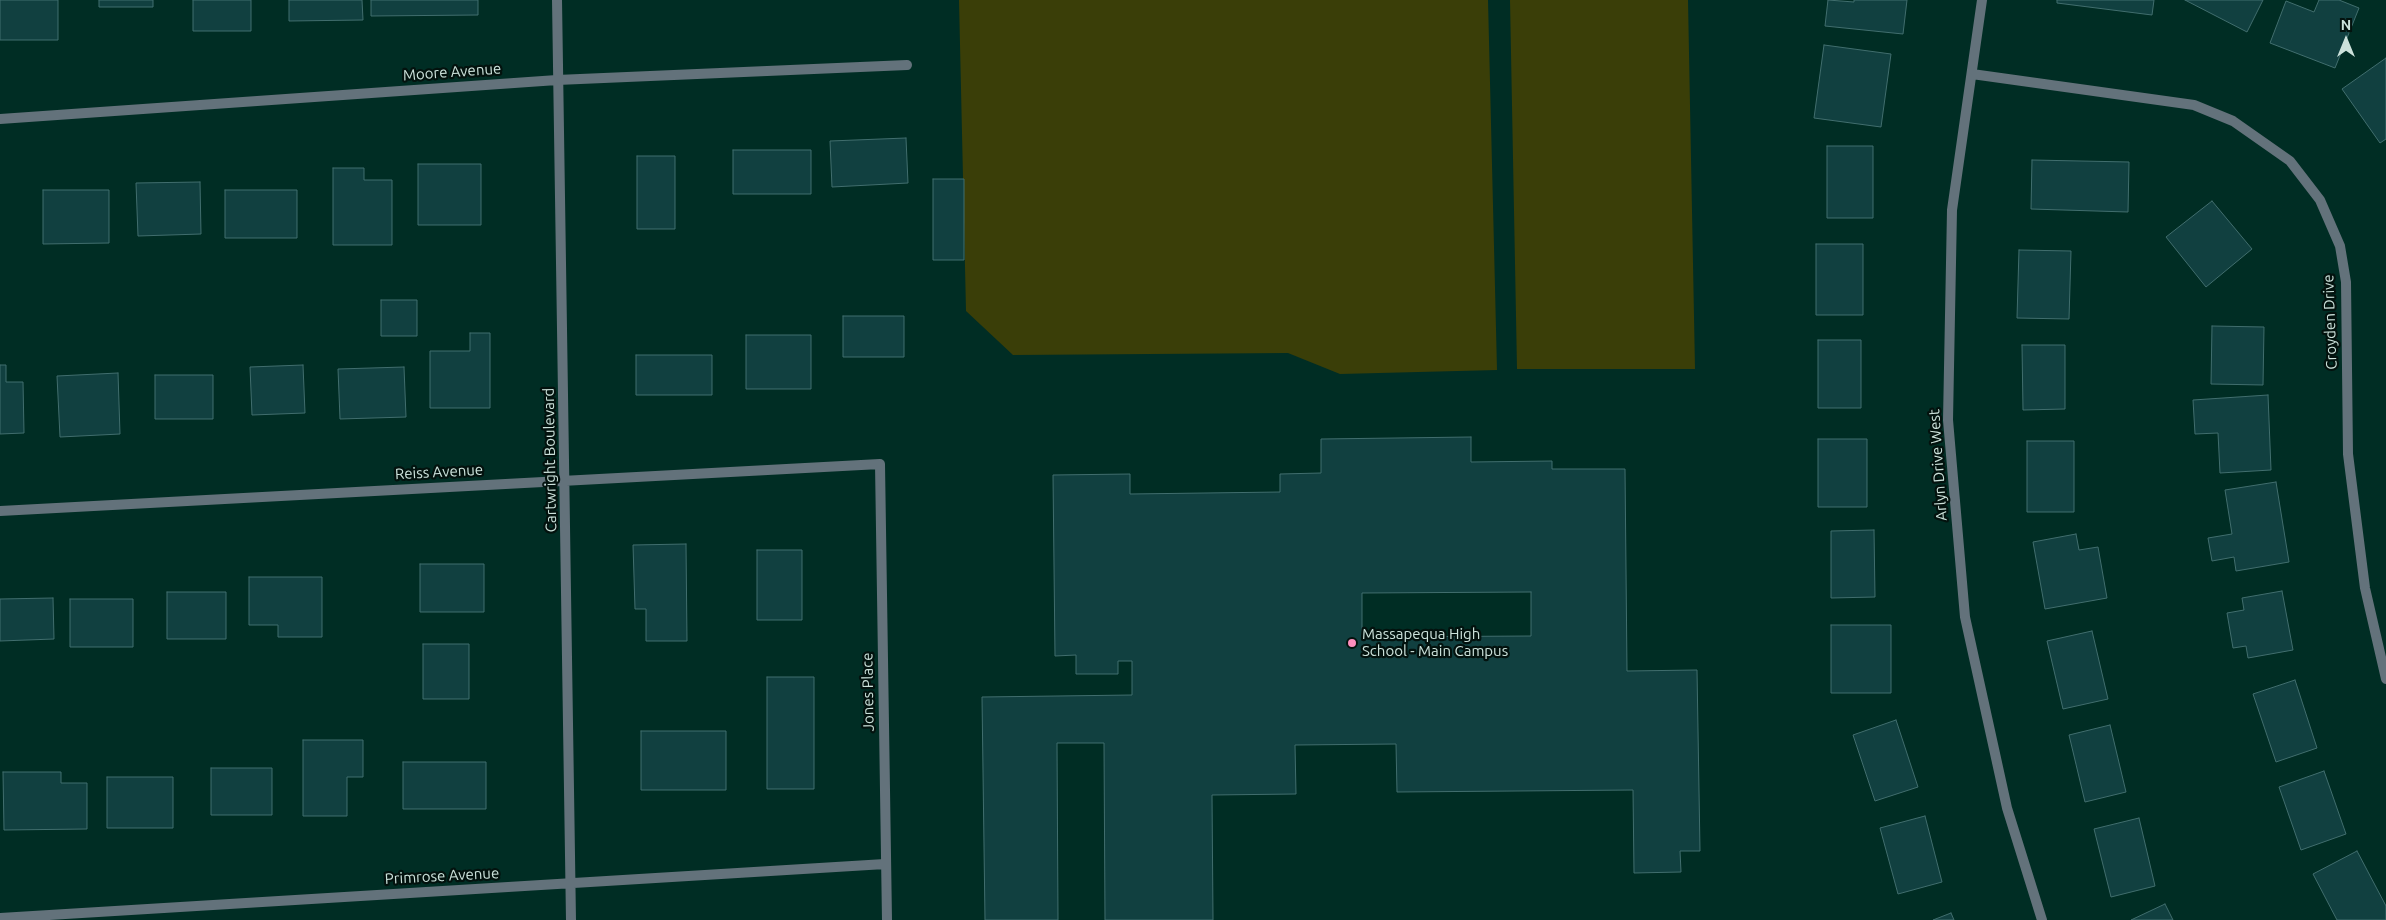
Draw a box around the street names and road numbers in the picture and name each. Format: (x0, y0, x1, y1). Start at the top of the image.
street label: Moore Avenue (402, 60, 502, 84)
street label: Croyden Drive (2319, 274, 2341, 370)
street label: Cartwright Boulevard (540, 388, 560, 532)
street label: Arlyn Drive West (1925, 409, 1951, 521)
street label: Reiss Avenue (394, 461, 484, 483)
street label: Jones Place (858, 652, 878, 732)
street label: Primrose Avenue (384, 864, 500, 888)

